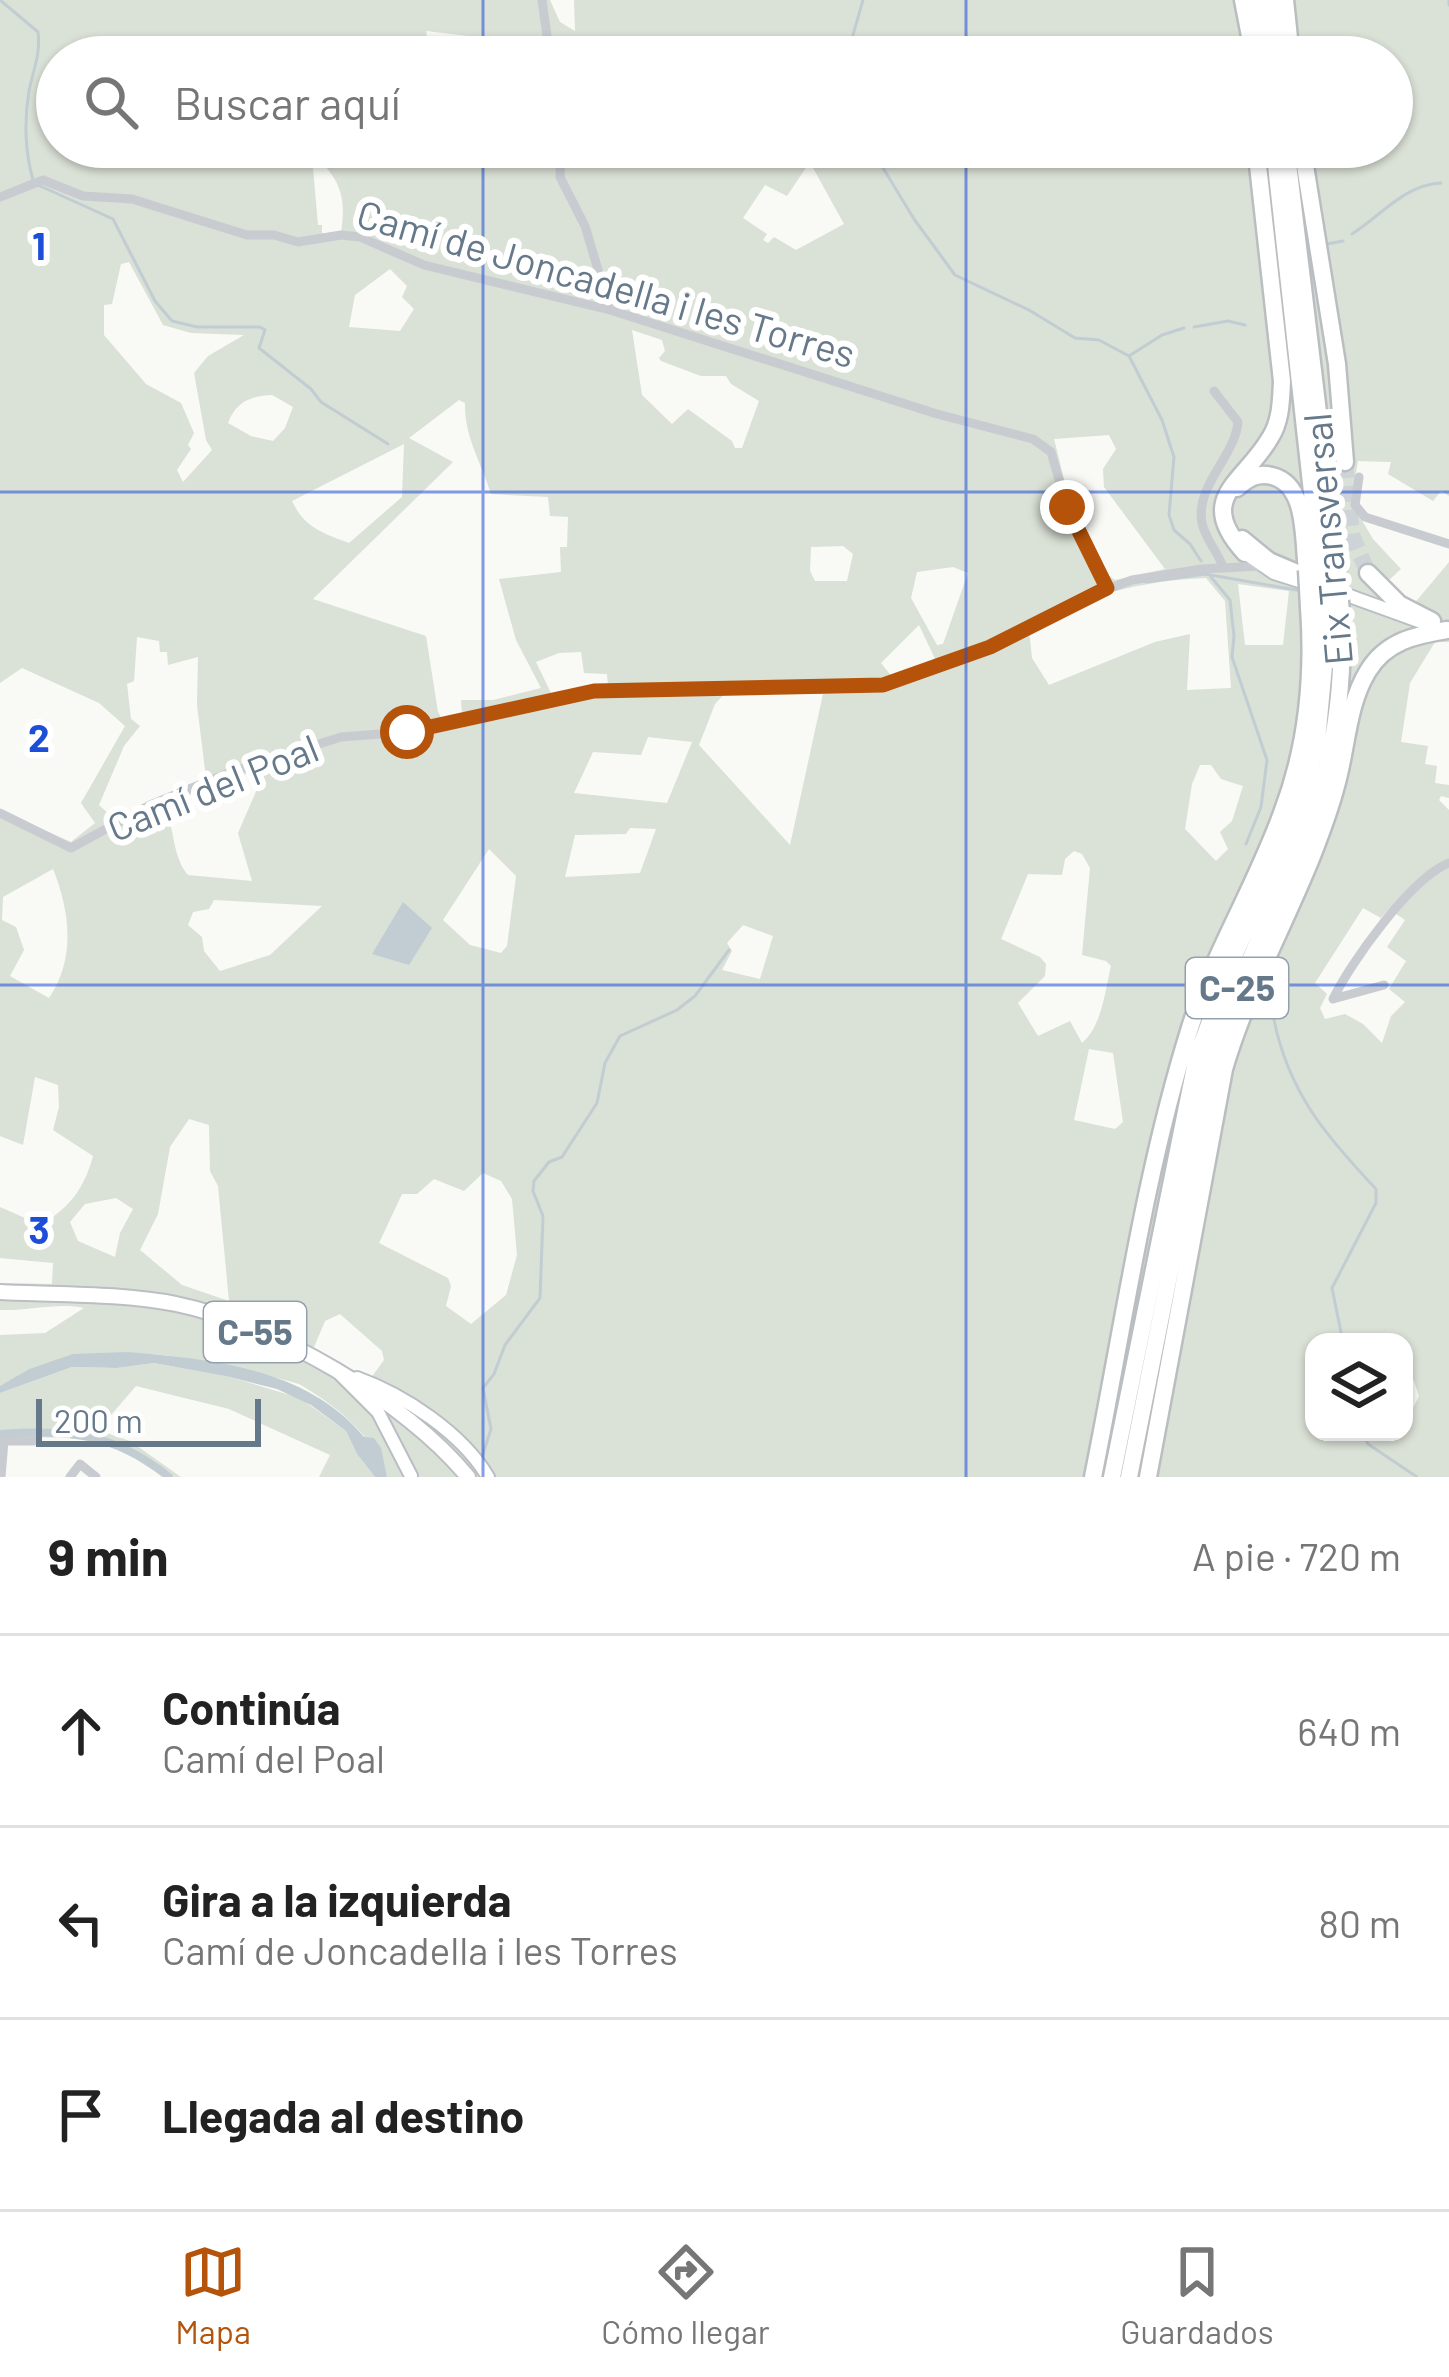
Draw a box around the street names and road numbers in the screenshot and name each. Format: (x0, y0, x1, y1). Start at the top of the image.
street label: Camí de Joncadella i les Torres (352, 189, 861, 376)
street label: Eix Transversal (1292, 411, 1361, 667)
street label: Camí del Poal (100, 723, 325, 850)
road number: C-25 (1186, 958, 1288, 1018)
road number: C-55 (204, 1302, 306, 1362)

